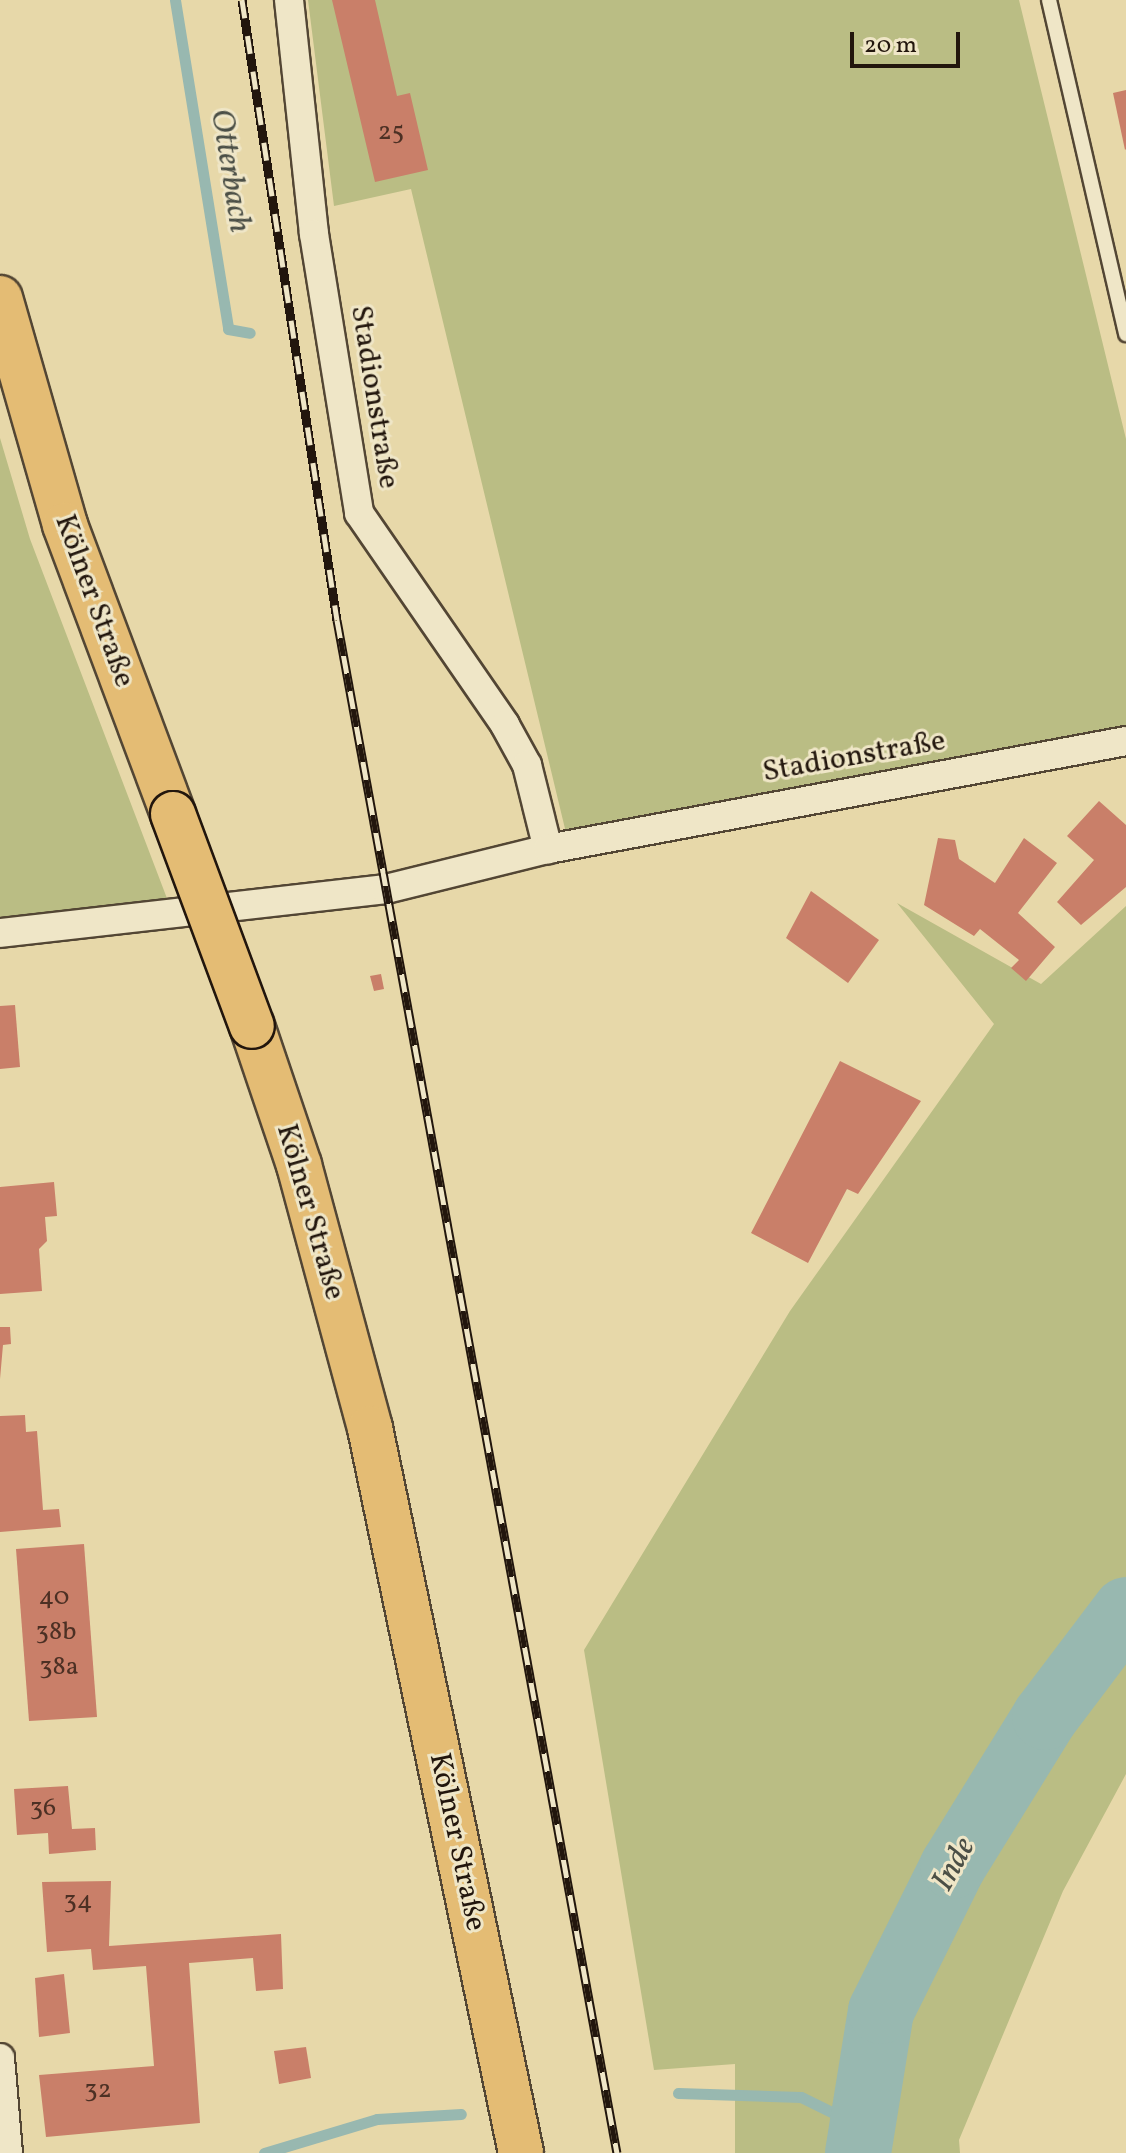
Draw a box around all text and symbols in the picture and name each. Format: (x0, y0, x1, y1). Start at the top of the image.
scale bar (854, 16, 964, 66)
text: 20 m (864, 29, 917, 63)
water label: Otterbach (200, 107, 258, 235)
house number: 25 (378, 117, 404, 149)
street label: Stadionstraße (342, 303, 406, 491)
street label: Kölner Straße (46, 510, 142, 692)
street label: Stadionstraße (760, 723, 948, 791)
street label: Kölner Straße (268, 1120, 352, 1304)
house number: 40 (39, 1582, 69, 1614)
house number: 38b (36, 1617, 76, 1649)
house number: 38a (39, 1652, 79, 1684)
street label: Kölner Straße (421, 1750, 493, 1934)
house number: 36 (30, 1793, 56, 1825)
water label: Inde (925, 1832, 985, 1898)
house number: 34 (64, 1886, 92, 1918)
house number: 32 (84, 2075, 112, 2107)

